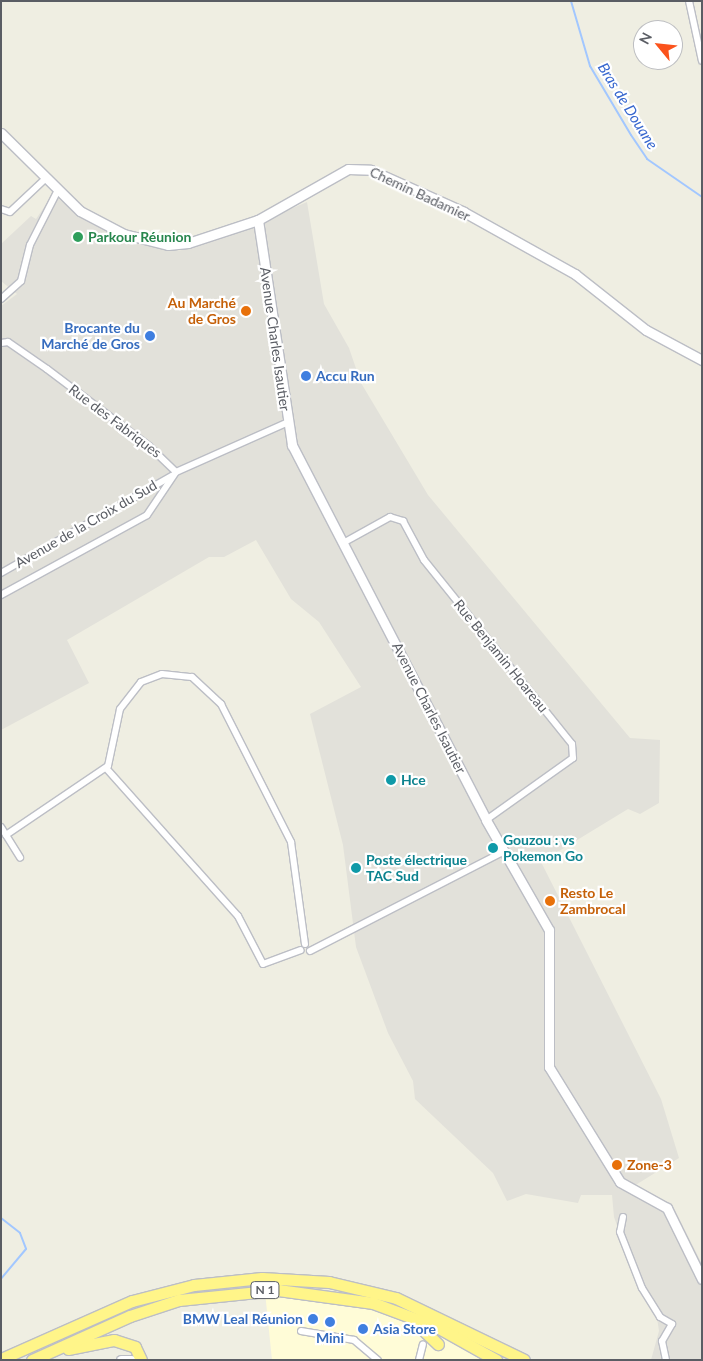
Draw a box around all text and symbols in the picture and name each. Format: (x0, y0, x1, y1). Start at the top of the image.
north arrow (633, 20, 683, 70)
text: N (635, 29, 655, 47)
water label: Bras de Douane (594, 59, 662, 153)
street label: Chemin Badamier (367, 163, 473, 225)
place label: Parkour Réunion (88, 229, 192, 245)
marker: Parkour Réunion (72, 231, 84, 243)
street label: Avenue Charles Isautier (257, 266, 293, 412)
place label: Au Marché de Gros (168, 295, 236, 328)
marker: Au Marché de Gros (240, 305, 252, 317)
place label: Brocante du Marché de Gros (41, 320, 140, 352)
marker: Brocante du Marché de Gros (144, 330, 156, 342)
place label: Accu Run (316, 368, 375, 384)
marker: Accu Run (300, 370, 312, 382)
street label: Rue des Fabriques (65, 381, 165, 461)
street label: Avenue de la Croix du Sud (12, 477, 160, 571)
street label: Rue Benjamin Hoareau (450, 596, 552, 716)
street label: Avenue Charles Isautier (389, 640, 469, 776)
place label: Hce (401, 772, 426, 788)
marker: Hce (385, 774, 397, 786)
place label: Gouzou : vs Pokemon Go (503, 832, 583, 864)
marker: Gouzou : vs Pokemon Go (487, 842, 499, 854)
place label: Poste électrique TAC Sud (366, 852, 467, 884)
marker: Poste électrique TAC Sud (350, 862, 362, 874)
place label: Resto Le Zambrocal (560, 885, 626, 918)
marker: Resto Le Zambrocal (544, 895, 556, 907)
place label: Zone-3 (627, 1157, 672, 1173)
marker: Zone-3 (611, 1159, 623, 1171)
road number: N 1 (250, 1280, 280, 1300)
place label: BMW Leal Réunion (183, 1311, 303, 1327)
marker: BMW Leal Réunion (307, 1313, 319, 1325)
marker: Mini (324, 1316, 336, 1328)
place label: Asia Store (373, 1321, 436, 1337)
marker: Asia Store (357, 1323, 369, 1335)
place label: Mini (316, 1330, 344, 1346)

